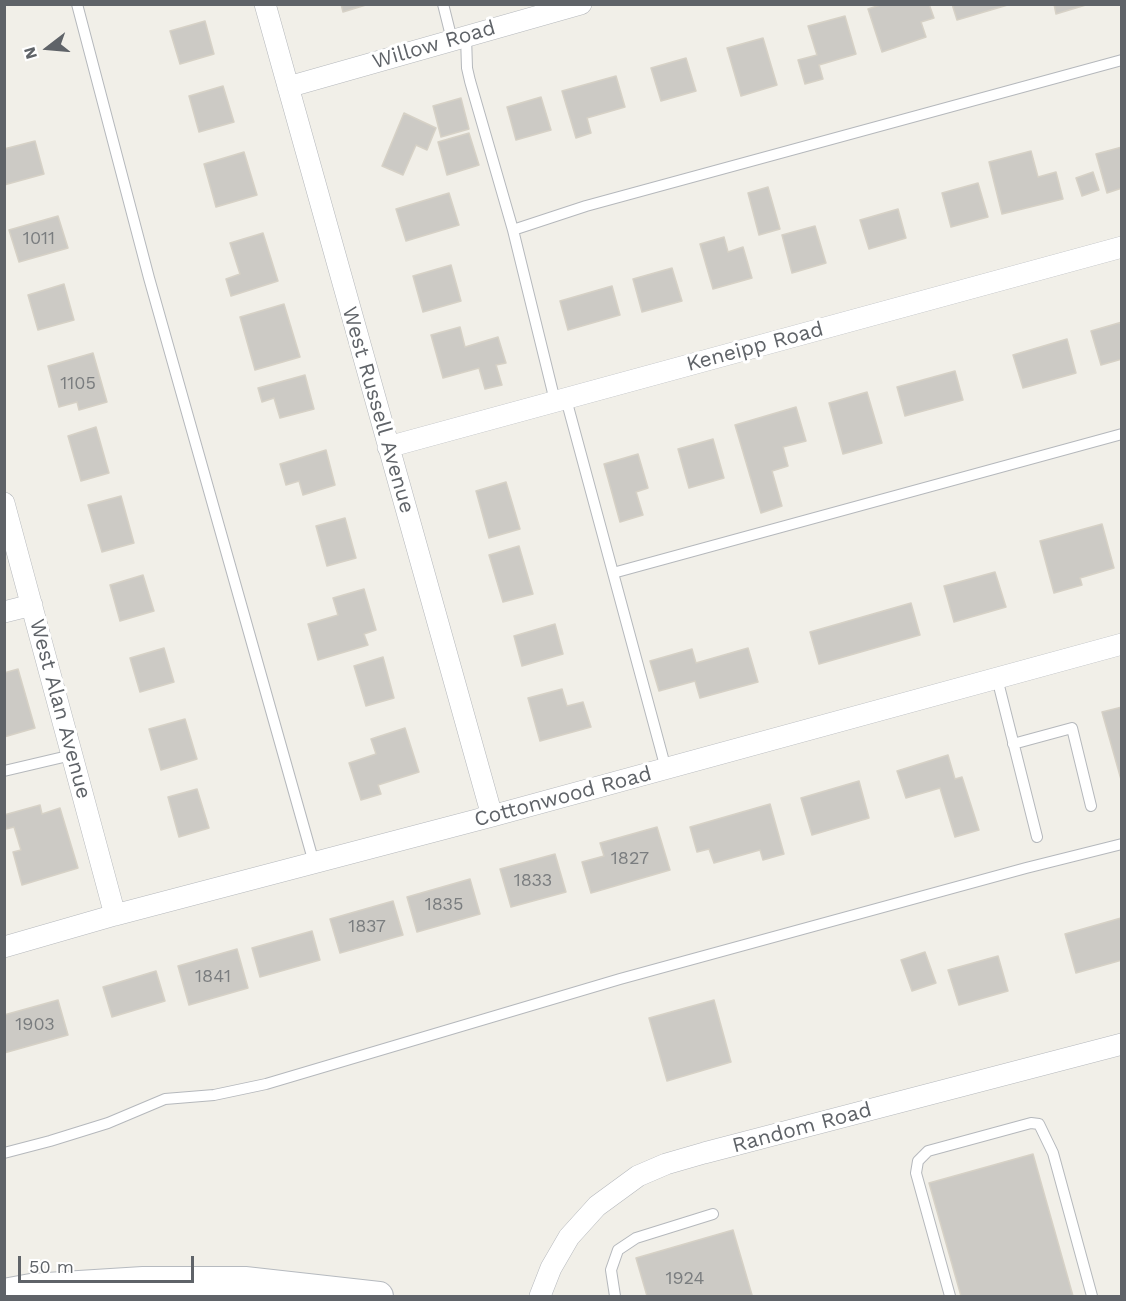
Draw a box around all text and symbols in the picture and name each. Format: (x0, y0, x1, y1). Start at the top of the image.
street label: Willow Road (370, 15, 498, 75)
north arrow (18, 18, 78, 78)
text: N (19, 45, 41, 61)
house number: 1011 (23, 228, 55, 250)
street label: West Russell Avenue (336, 304, 420, 516)
street label: Keneipp Road (684, 317, 826, 377)
house number: 1105 (60, 373, 96, 395)
street label: West Alan Avenue (24, 616, 96, 802)
street label: Cottonwood Road (472, 761, 654, 833)
house number: 1827 (611, 848, 649, 870)
house number: 1833 (514, 870, 552, 892)
house number: 1835 (425, 894, 463, 916)
house number: 1837 (348, 916, 386, 938)
house number: 1841 (195, 966, 231, 988)
house number: 1903 (15, 1014, 55, 1036)
street label: Random Road (730, 1097, 874, 1159)
scale bar (21, 1244, 196, 1282)
text: 50 m (29, 1256, 74, 1277)
house number: 1924 (665, 1268, 705, 1290)

